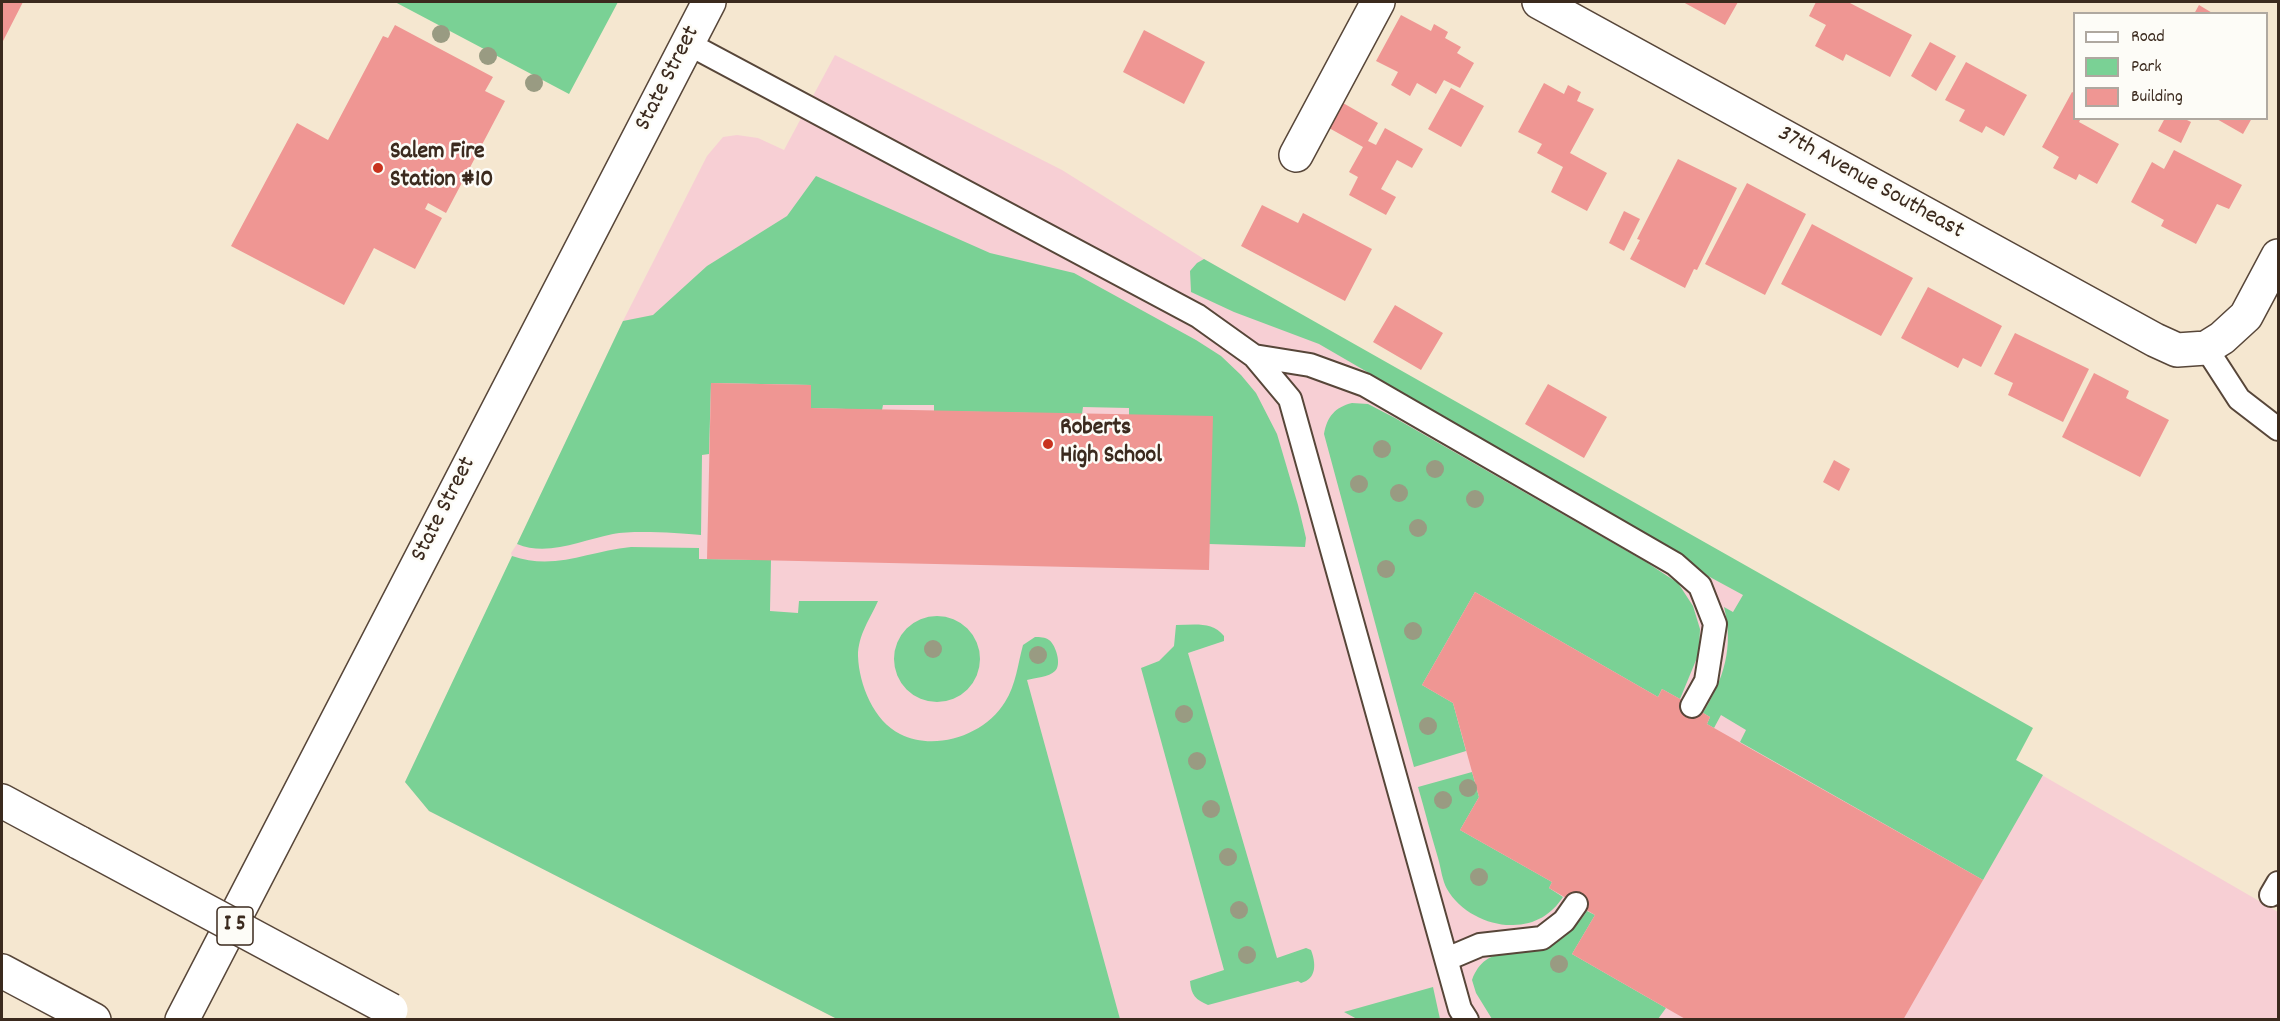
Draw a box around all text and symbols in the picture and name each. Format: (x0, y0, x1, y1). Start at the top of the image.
legend (2073, 12, 2268, 120)
street label: State Street (630, 22, 708, 136)
text: Road (2131, 25, 2165, 50)
text: Park (2131, 55, 2162, 80)
text: Building (2131, 85, 2183, 110)
street label: 37th Avenue Southeast (1772, 121, 1968, 247)
place label: Salem Fire Station #10 (390, 140, 493, 196)
marker: Salem Fire Station #10 (371, 161, 385, 175)
place label: Roberts High School (1060, 416, 1162, 472)
marker: Roberts High School (1041, 437, 1055, 451)
street label: State Street (406, 453, 484, 567)
road number: I 5 (217, 907, 253, 945)

